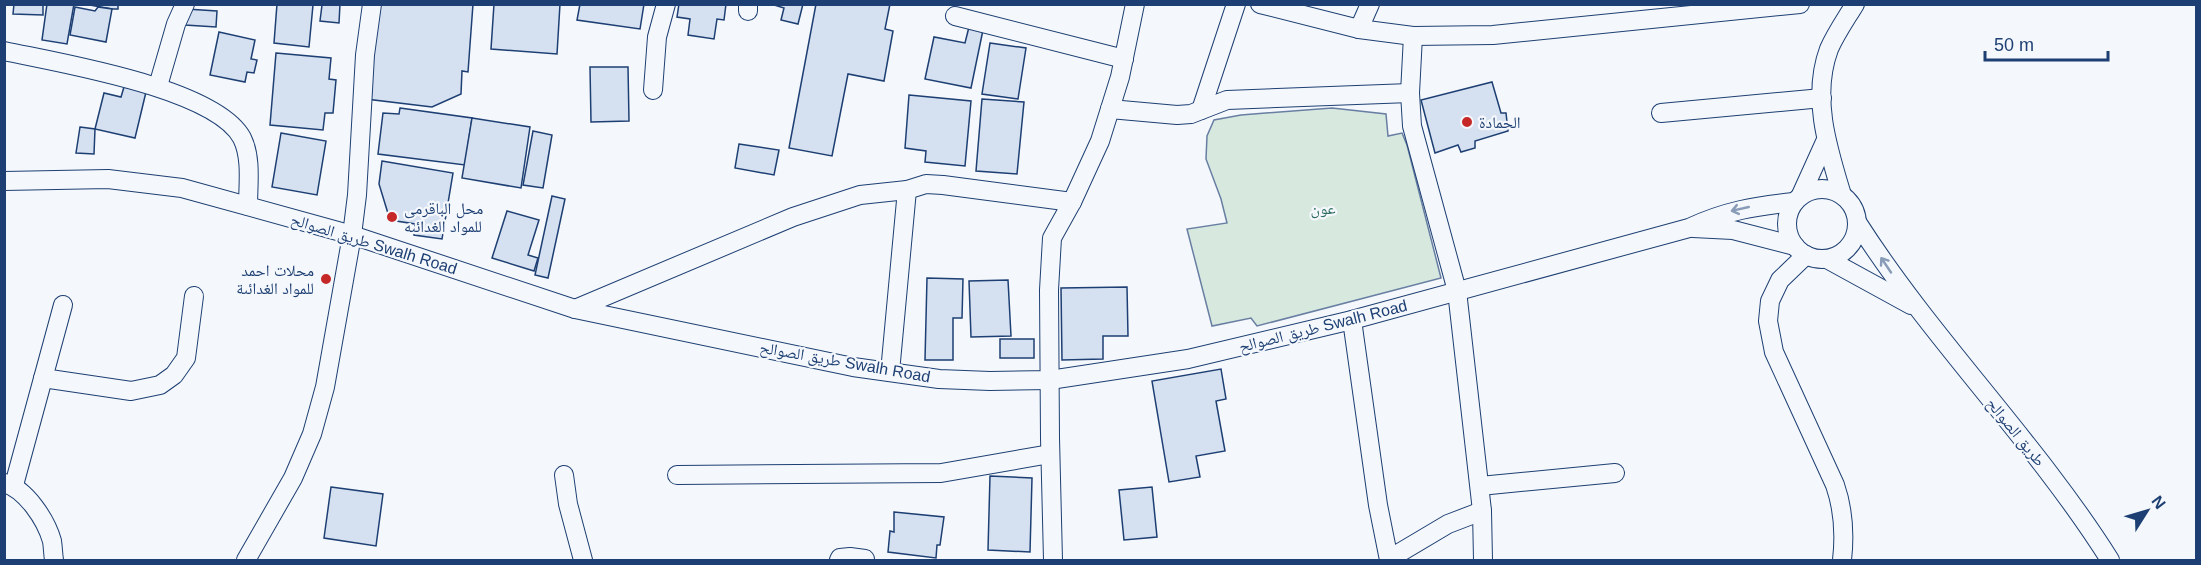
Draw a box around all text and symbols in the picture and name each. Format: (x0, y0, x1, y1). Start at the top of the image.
scale bar (1985, 24, 2108, 62)
text: 50 m (1994, 35, 2034, 55)
place label: الحمادة (1479, 114, 1521, 131)
marker: الحمادة (1460, 115, 1474, 129)
place label: محل الباقرمى للمواد الغدائىه (404, 200, 483, 236)
park label: عون (1311, 200, 1335, 219)
one-way arrow (1731, 204, 1750, 216)
marker: محل الباقرمى للمواد الغدائىه (385, 210, 399, 224)
street label: طريق الصوالح Swalh Road (288, 211, 459, 279)
one-way arrow (1880, 257, 1892, 273)
place label: محلات احمد للمواد الغدائىة (236, 262, 314, 298)
marker: محلات احمد للمواد الغدائىة (319, 272, 333, 286)
street label: طريق الصوالح Swalh Road (1237, 297, 1409, 357)
street label: طريق الصوالح Swalh Road (758, 339, 932, 387)
street label: طريق الصوالح (1982, 395, 2048, 471)
north arrow (2117, 481, 2177, 541)
text: N (2148, 493, 2169, 512)

